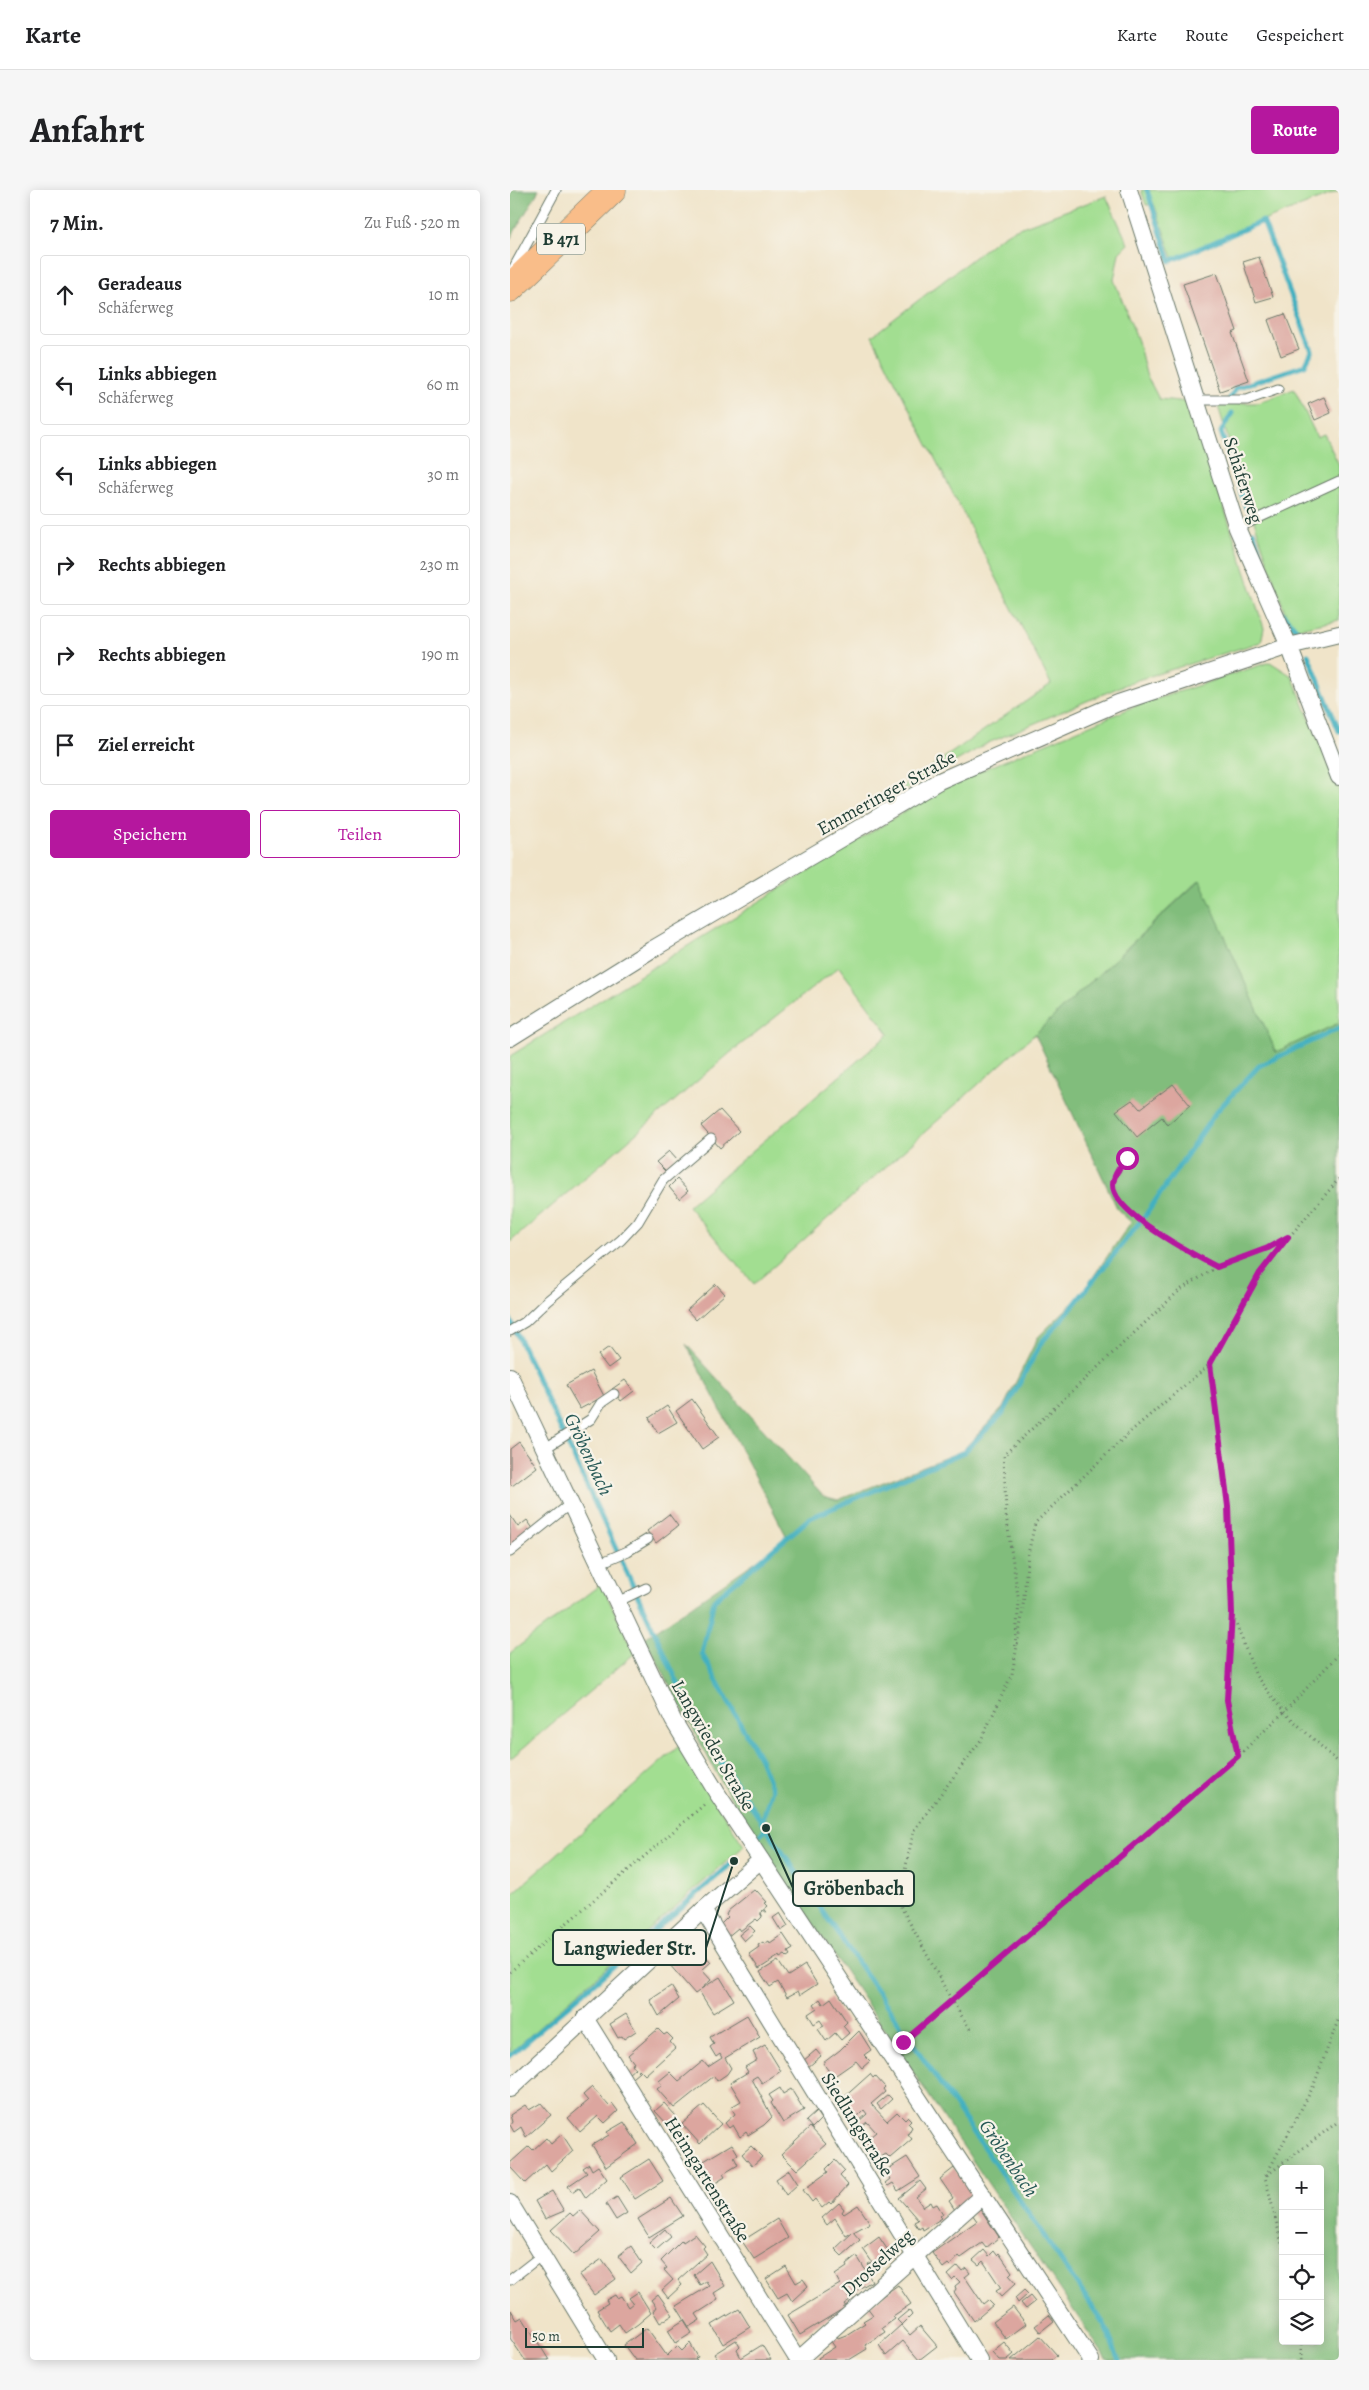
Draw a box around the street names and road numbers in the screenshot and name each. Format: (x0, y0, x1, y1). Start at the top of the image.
road number: B 471 (537, 224, 585, 254)
street label: Schäferweg (1217, 434, 1269, 527)
street label: Emmeringer Straße (812, 744, 961, 842)
street label: Langwieder Straße (665, 1675, 761, 1816)
street label: Siedlungstraße (815, 2067, 900, 2182)
street label: Heimgartenstraße (658, 2112, 756, 2247)
street label: Drosselweg (836, 2223, 920, 2302)

